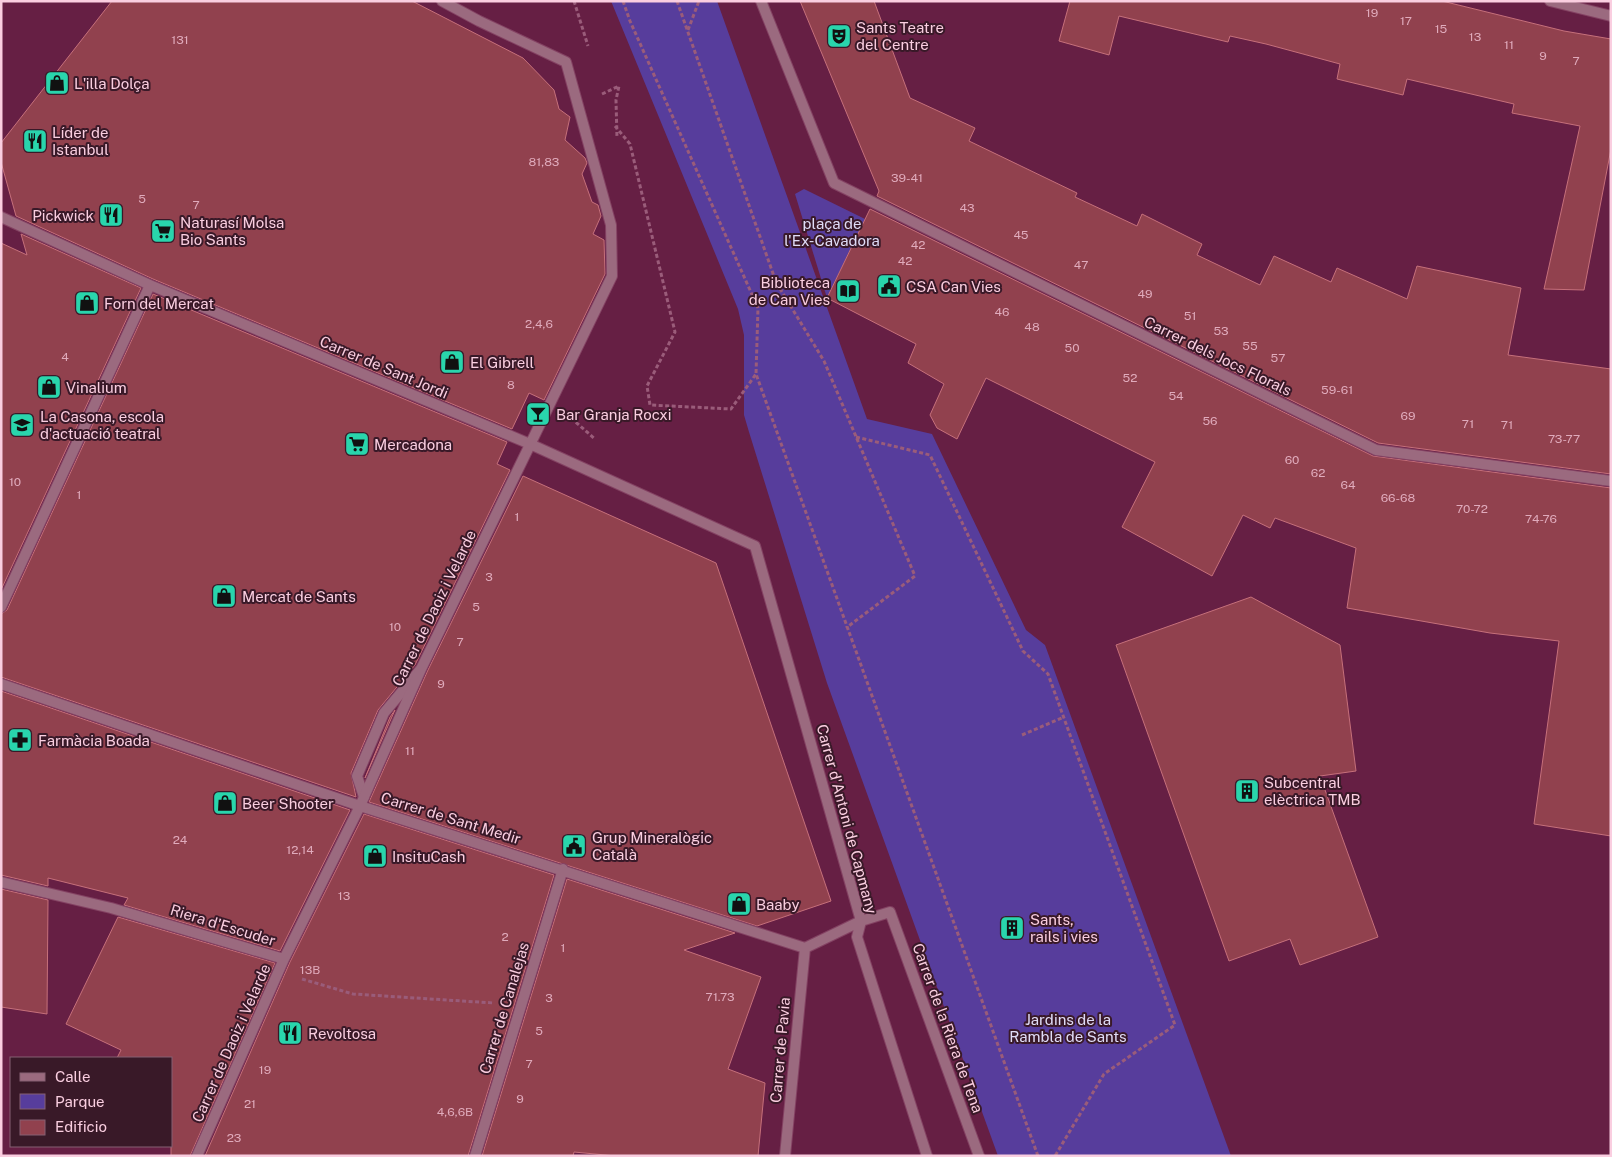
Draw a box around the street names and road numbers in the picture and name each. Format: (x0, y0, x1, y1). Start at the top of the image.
street label: Carrer dels Jocs Florals (1142, 313, 1294, 399)
street label: Carrer de Sant Jordi (317, 332, 451, 402)
street label: Carrer de Daoiz i Velarde (389, 527, 479, 689)
street label: Carrer d'Antoni de Capmany (813, 722, 881, 916)
street label: Carrer de Sant Medir (379, 789, 523, 847)
street label: Riera d'Escuder (168, 901, 278, 949)
street label: Carrer de Canalejas (476, 940, 532, 1076)
street label: Carrer de la Riera de Tena (909, 941, 987, 1115)
street label: Carrer de Daoiz i Velarde (188, 961, 274, 1125)
street label: Carrer de Pavia (767, 996, 793, 1104)

